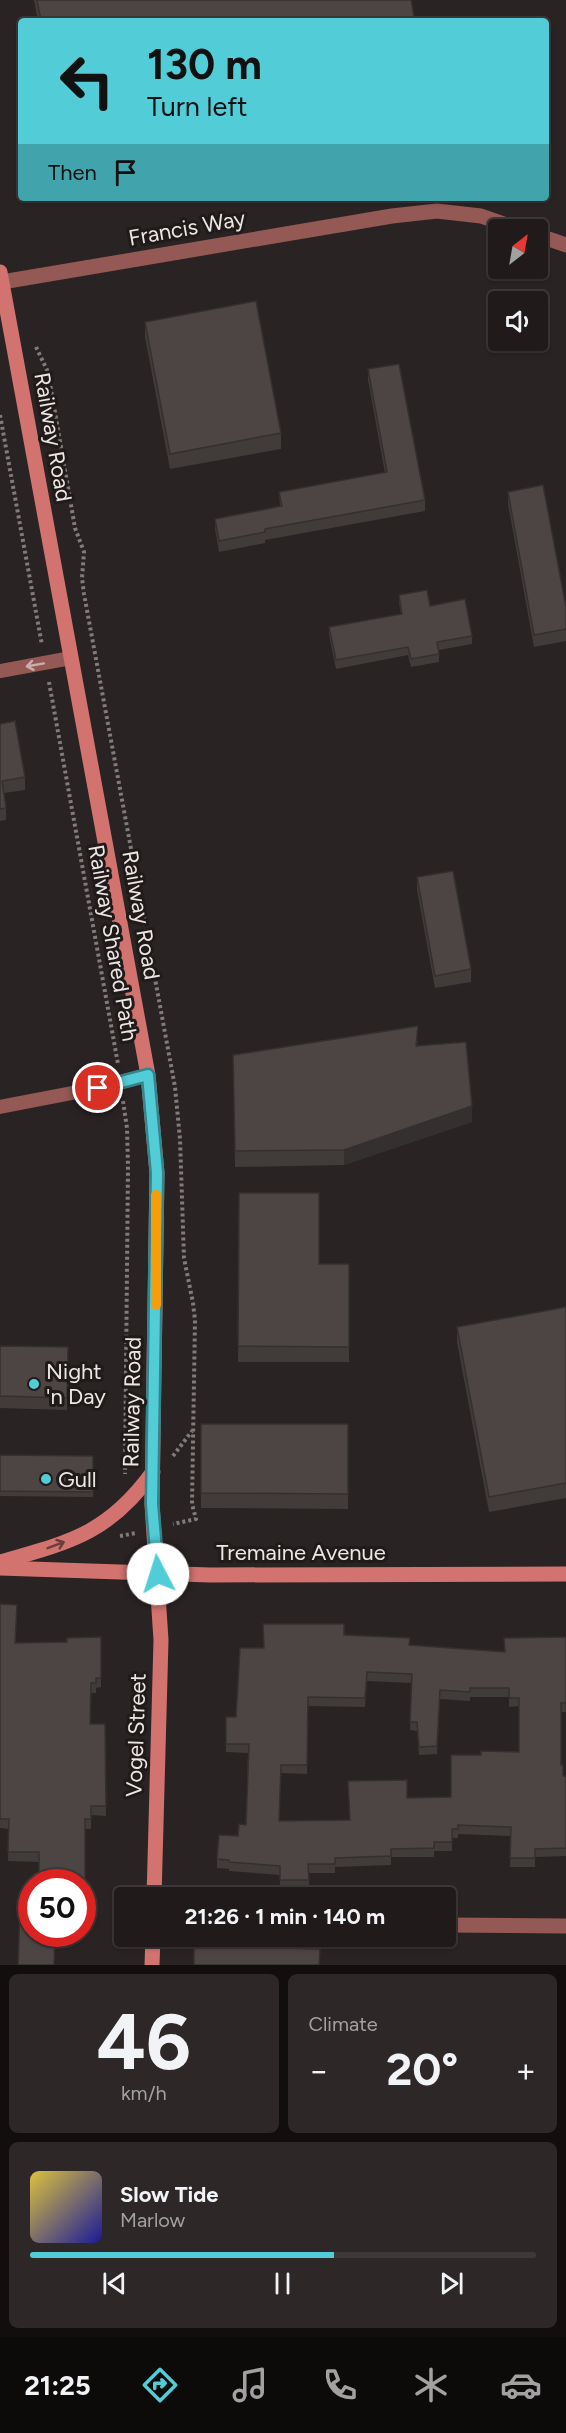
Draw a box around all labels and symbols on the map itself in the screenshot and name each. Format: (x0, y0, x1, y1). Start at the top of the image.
street label: Francis Way (126, 204, 248, 252)
north arrow (488, 219, 548, 279)
street label: Railway Road (28, 370, 78, 504)
one-way arrow (26, 660, 46, 671)
street label: Railway Shared Path (82, 843, 144, 1043)
street label: Railway Road (116, 848, 166, 982)
pin (72, 1062, 123, 1113)
street label: Railway Road (117, 1336, 147, 1468)
place label: Night 'n Day (46, 1358, 106, 1410)
marker: Night 'n Day (27, 1377, 41, 1391)
place label: Gull (58, 1466, 97, 1493)
marker: Gull (39, 1472, 53, 1486)
one-way arrow (46, 1539, 65, 1550)
street label: Tremaine Avenue (216, 1539, 386, 1566)
position arrow (126, 1542, 190, 1606)
street label: Vogel Street (120, 1673, 152, 1797)
speed limit sign: 50 (18, 1869, 96, 1947)

